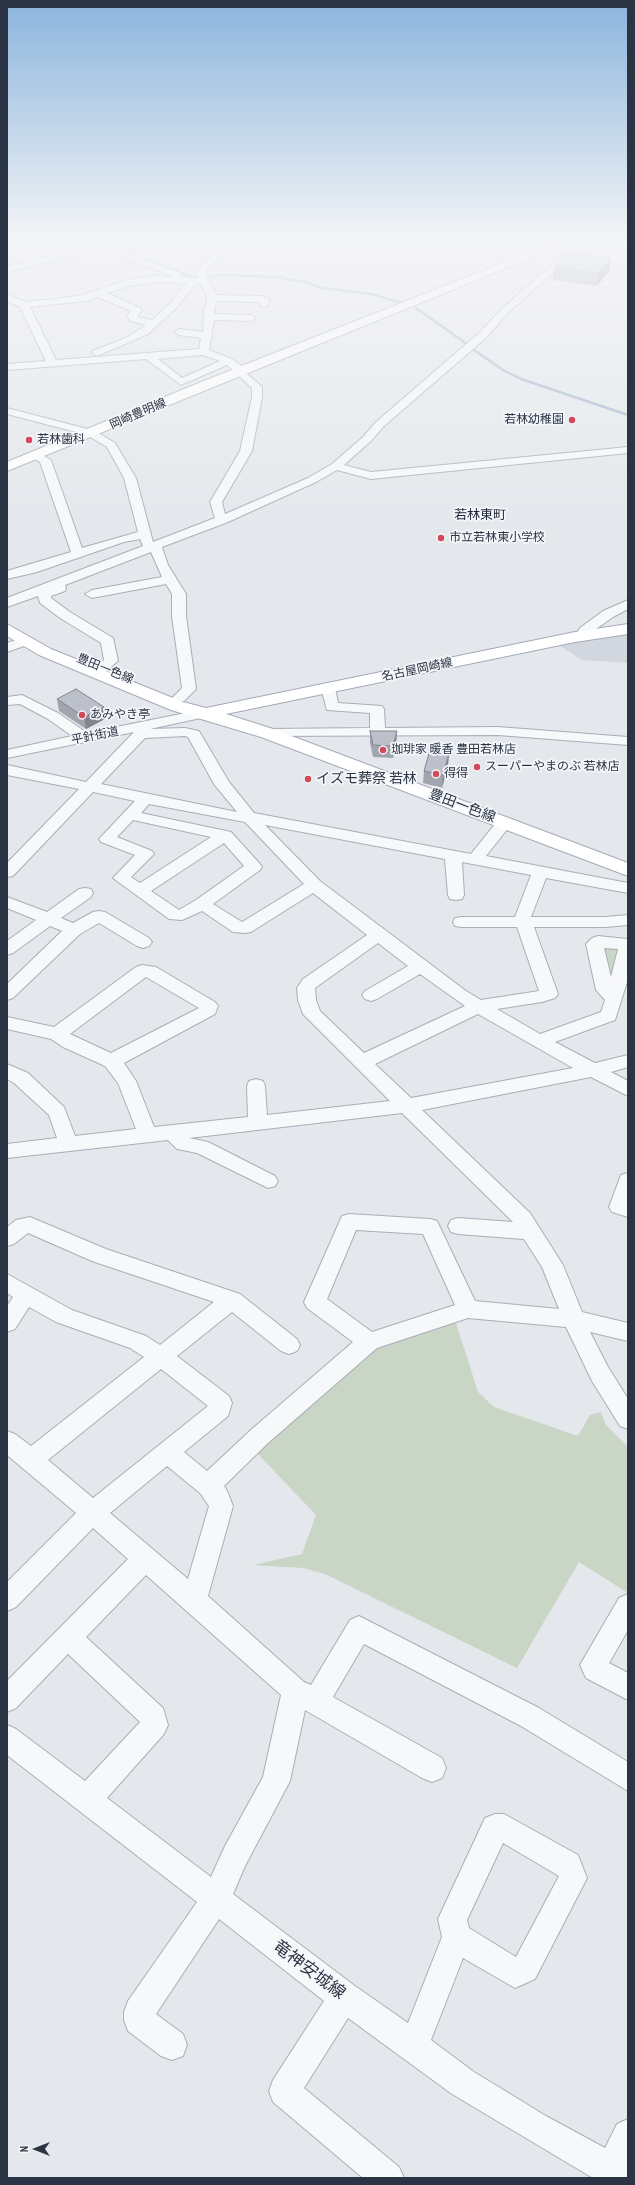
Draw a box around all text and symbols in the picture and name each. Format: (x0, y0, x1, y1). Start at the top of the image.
street label: 岡崎豊明線 (108, 396, 168, 432)
place label: 若林幼稚園 (504, 413, 564, 427)
marker: 若林幼稚園 (567, 415, 577, 425)
place label: 若林歯科 (37, 433, 85, 447)
marker: 若林歯科 (24, 435, 34, 445)
district label: 若林東町 (454, 507, 506, 523)
place label: 市立若林東小学校 (449, 531, 545, 545)
marker: 市立若林東小学校 (436, 533, 446, 543)
street label: 豊田一色線 (74, 651, 136, 687)
street label: 名古屋岡崎線 (380, 655, 454, 685)
place label: あみやき亭 (90, 708, 150, 722)
marker: あみやき亭 (77, 710, 87, 720)
street label: 平針街道 (70, 724, 120, 748)
place label: 珈琲家 暖香 豊田若林店 (391, 743, 516, 757)
marker: 珈琲家 暖香 豊田若林店 (378, 745, 388, 755)
place label: スーパーやまのぶ 若林店 (485, 760, 620, 774)
marker: スーパーやまのぶ 若林店 (472, 762, 482, 772)
place label: 得得 (444, 767, 468, 781)
marker: 得得 (431, 769, 441, 779)
place label: イズモ葬祭 若林 (316, 771, 417, 787)
marker: イズモ葬祭 若林 (303, 774, 313, 784)
street label: 豊田一色線 (426, 786, 498, 826)
street label: 竜神安城線 (269, 1936, 349, 2004)
north arrow (16, 2129, 56, 2169)
text: N (17, 2146, 31, 2152)

